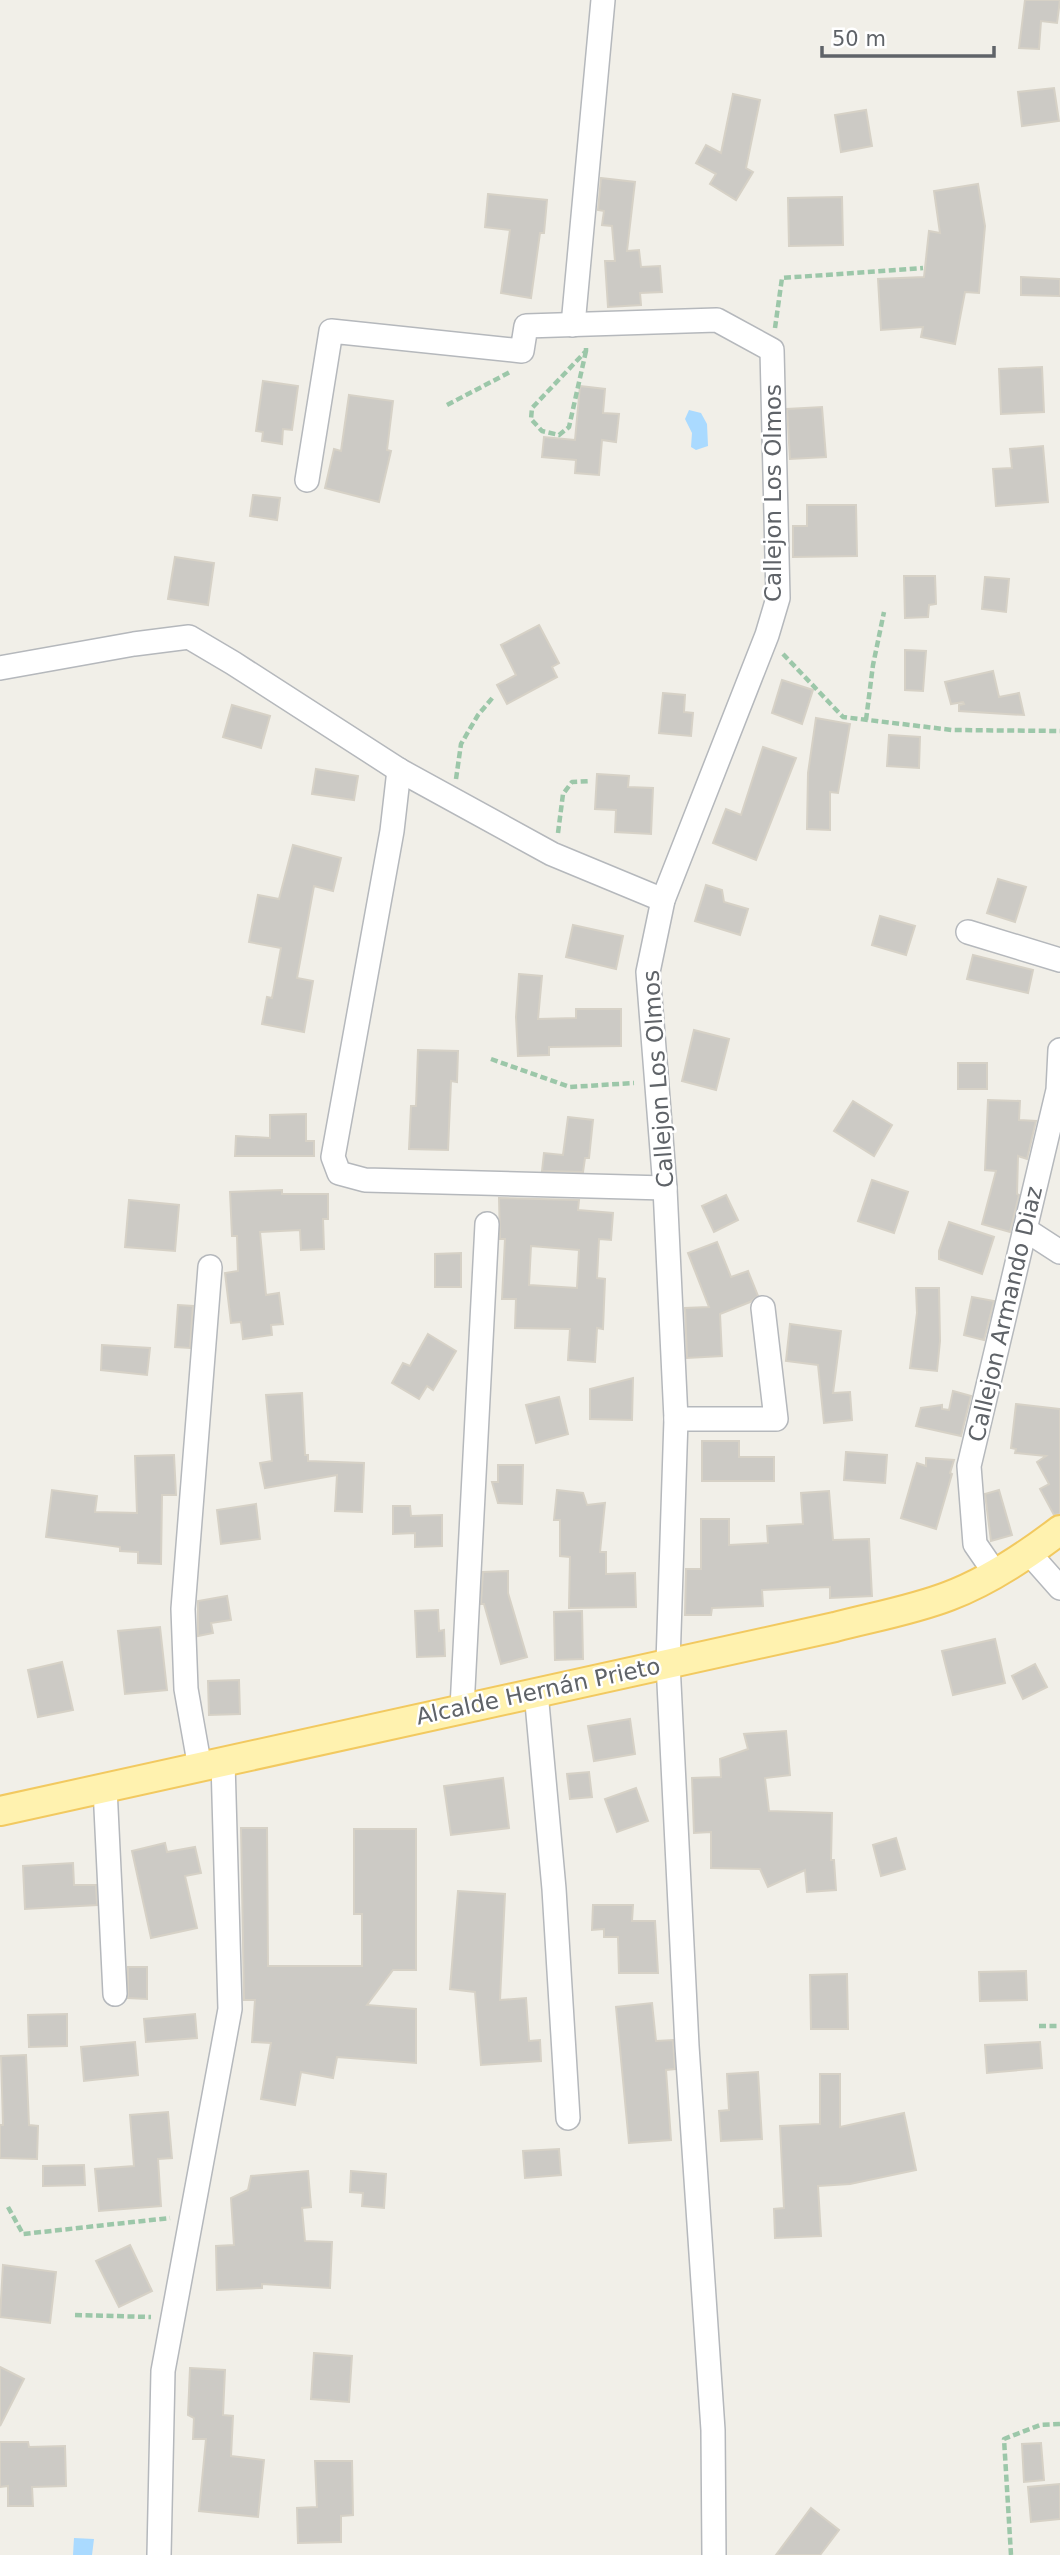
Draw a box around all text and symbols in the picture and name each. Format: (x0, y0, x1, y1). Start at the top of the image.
scale bar (822, 14, 993, 58)
text: 50 m (832, 27, 886, 51)
street label: Callejon Los Olmos (760, 384, 786, 602)
street label: Callejon Los Olmos (637, 969, 679, 1189)
street label: Callejon Armando Diaz (963, 1184, 1047, 1444)
street label: Alcalde Hernán Prieto (414, 1652, 662, 1730)

